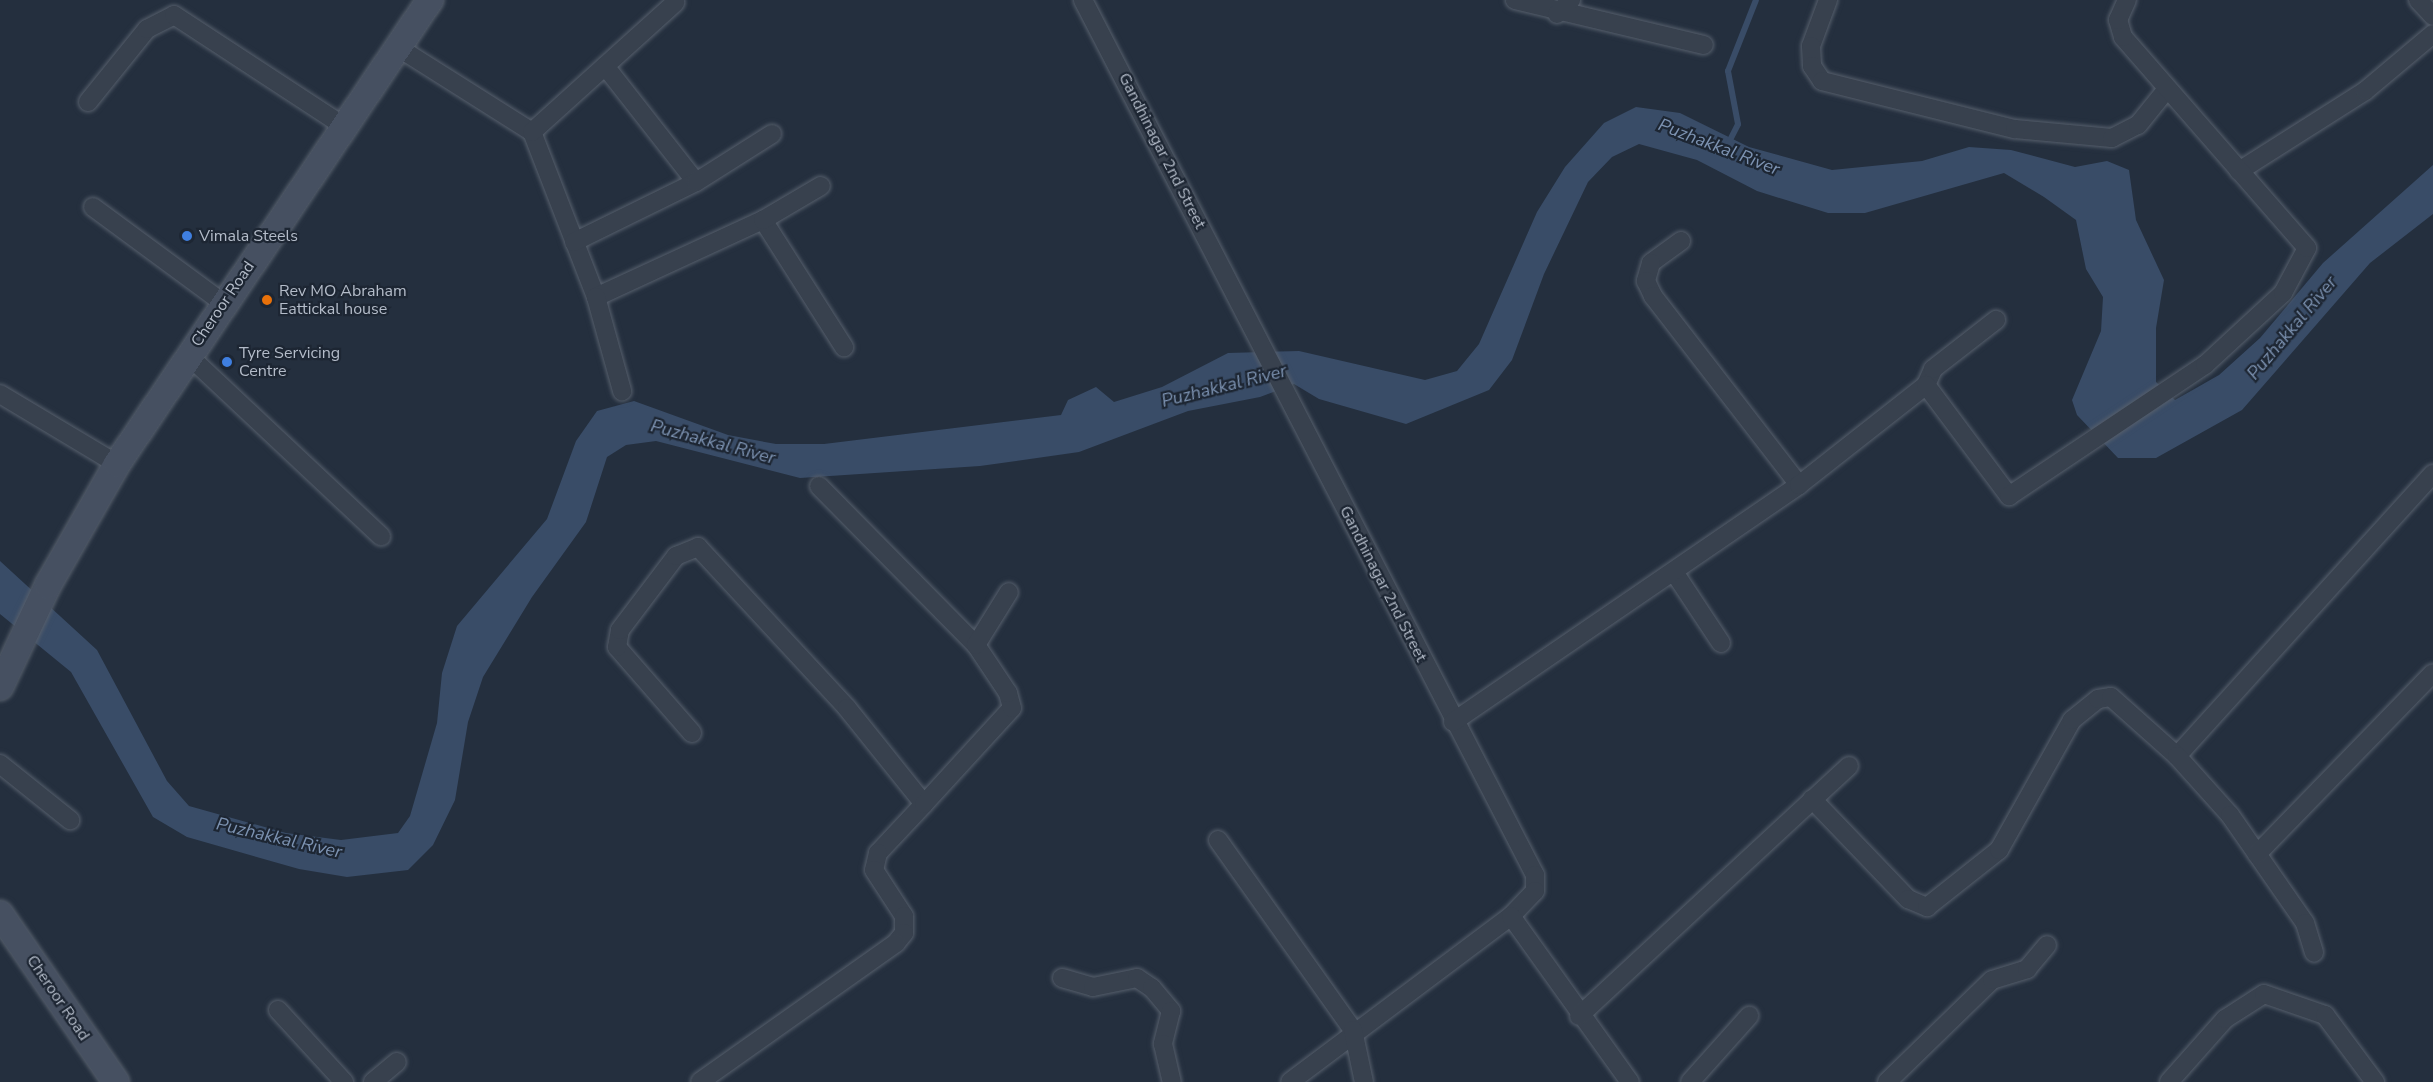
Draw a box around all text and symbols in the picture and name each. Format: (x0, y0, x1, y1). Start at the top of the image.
street label: Gandhinagar 2nd Street (1114, 70, 1210, 232)
water label: Puzhakkal River (1655, 114, 1783, 180)
place label: Vimala Steels (199, 226, 298, 246)
marker: Vimala Steels (180, 229, 194, 243)
street label: Cheroor Road (187, 258, 259, 350)
water label: Puzhakkal River (2243, 272, 2341, 384)
place label: Rev MO Abraham Eattickal house (279, 281, 407, 319)
marker: Rev MO Abraham Eattickal house (260, 293, 274, 307)
place label: Tyre Servicing Centre (239, 343, 340, 381)
marker: Tyre Servicing Centre (220, 355, 234, 369)
water label: Puzhakkal River (1159, 360, 1289, 412)
water label: Puzhakkal River (648, 415, 778, 469)
street label: Gandhinagar 2nd Street (1335, 503, 1431, 665)
water label: Puzhakkal River (214, 813, 344, 863)
street label: Cheroor Road (22, 952, 94, 1044)

